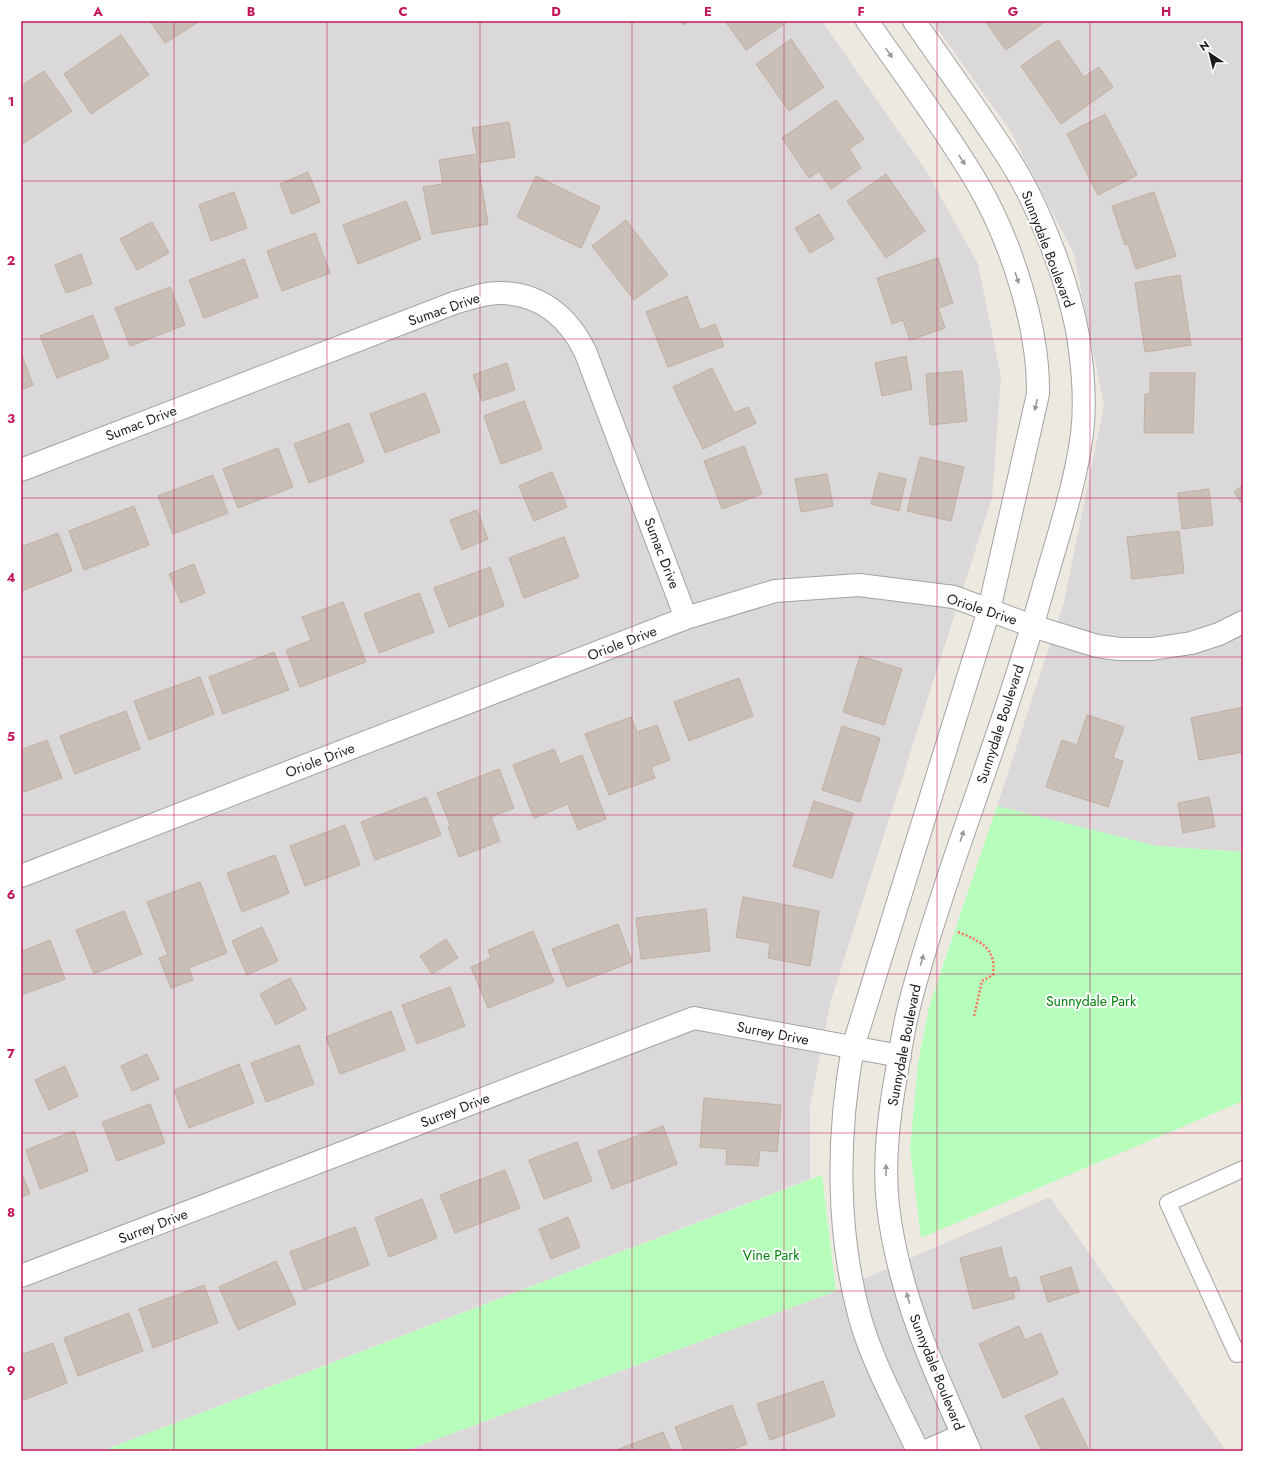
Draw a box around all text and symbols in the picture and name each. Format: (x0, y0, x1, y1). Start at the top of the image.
text: A (92, 2, 103, 21)
text: B (247, 2, 256, 21)
text: C (398, 2, 408, 21)
text: D (551, 2, 561, 21)
text: E (704, 2, 712, 21)
text: F (857, 2, 865, 21)
text: G (1008, 2, 1019, 21)
text: H (1161, 2, 1171, 21)
north arrow (1190, 34, 1230, 74)
text: N (1196, 37, 1212, 55)
one-way arrow (885, 48, 893, 58)
text: 1 (8, 92, 14, 111)
one-way arrow (959, 154, 966, 166)
street label: Sunnydale Boulevard (1016, 188, 1080, 310)
text: 2 (7, 251, 15, 270)
one-way arrow (1014, 272, 1020, 284)
street label: Sumac Drive (405, 287, 483, 331)
one-way arrow (1032, 399, 1038, 411)
street label: Sumac Drive (103, 400, 179, 446)
text: 3 (7, 409, 15, 428)
street label: Sumac Drive (639, 515, 685, 591)
text: 4 (6, 568, 16, 587)
street label: Oriole Drive (944, 588, 1020, 630)
street label: Oriole Drive (584, 621, 660, 665)
street label: Sunnydale Boulevard (971, 662, 1029, 786)
text: 5 (7, 727, 15, 746)
street label: Oriole Drive (282, 738, 358, 782)
one-way arrow (959, 830, 965, 842)
text: 6 (7, 885, 16, 904)
one-way arrow (919, 954, 925, 966)
street label: Sunnydale Boulevard (882, 982, 926, 1108)
park label: Sunnydale Park (1046, 991, 1137, 1011)
street label: Surrey Drive (735, 1016, 811, 1050)
text: 7 (7, 1044, 15, 1063)
street label: Surrey Drive (417, 1088, 493, 1132)
one-way arrow (883, 1163, 889, 1176)
text: 8 (7, 1203, 15, 1222)
street label: Surrey Drive (115, 1204, 191, 1248)
park label: Vine Park (743, 1245, 800, 1265)
one-way arrow (905, 1292, 911, 1304)
street label: Sunnydale Boulevard (905, 1311, 969, 1433)
text: 9 (7, 1361, 16, 1380)

